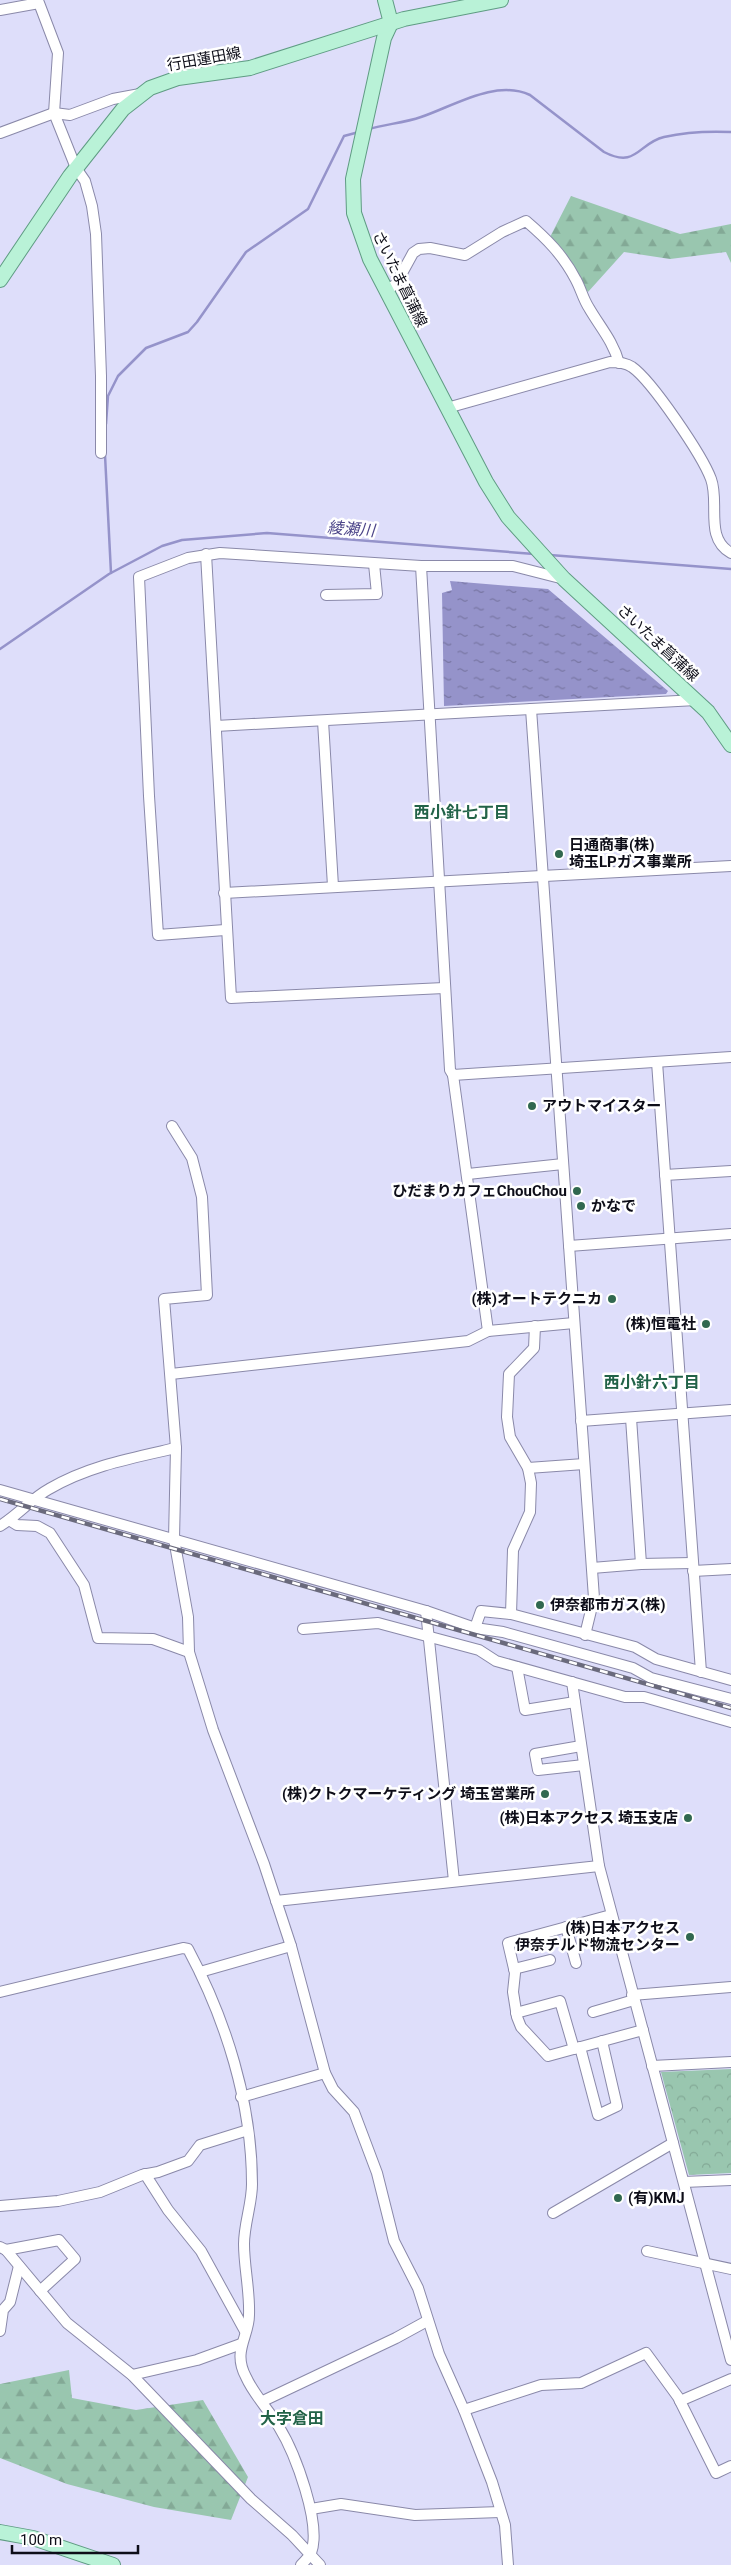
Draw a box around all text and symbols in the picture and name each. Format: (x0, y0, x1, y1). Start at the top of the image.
street label: 行田蓮田線 (165, 44, 243, 74)
street label: さいたま菖蒲線 (369, 228, 431, 330)
water label: 綾瀬川 (326, 518, 378, 540)
street label: さいたま菖蒲線 (614, 601, 702, 685)
district label: 西小針七丁目 (414, 803, 510, 822)
place label: 日通商事(株) 埼玉LPガス事業所 (569, 836, 692, 871)
marker: 日通商事(株) 埼玉LPガス事業所 (553, 848, 565, 860)
place label: アウトマイスター (542, 1097, 662, 1115)
marker: アウトマイスター (526, 1100, 538, 1112)
place label: ひだまりカフェChouChou (392, 1182, 567, 1200)
marker: ひだまりカフェChouChou (571, 1185, 583, 1197)
place label: かなで (591, 1197, 636, 1215)
marker: かなで (575, 1200, 587, 1212)
place label: (株)オートテクニカ (471, 1290, 602, 1308)
marker: (株)オートテクニカ (606, 1293, 618, 1305)
place label: (株)恒電社 (625, 1315, 696, 1333)
marker: (株)恒電社 (700, 1318, 712, 1330)
district label: 西小針六丁目 (604, 1373, 700, 1392)
place label: 伊奈都市ガス(株) (550, 1596, 666, 1614)
marker: 伊奈都市ガス(株) (534, 1599, 546, 1611)
place label: (株)クトクマーケティング 埼玉営業所 (282, 1785, 535, 1803)
marker: (株)クトクマーケティング 埼玉営業所 (539, 1788, 551, 1800)
place label: (株)日本アクセス 埼玉支店 (500, 1809, 678, 1827)
marker: (株)日本アクセス 埼玉支店 (682, 1812, 694, 1824)
place label: (株)日本アクセス 伊奈チルド物流センター (515, 1919, 680, 1954)
marker: (株)日本アクセス 伊奈チルド物流センター (684, 1931, 696, 1943)
place label: (有)KMJ (628, 2189, 685, 2207)
marker: (有)KMJ (612, 2192, 624, 2204)
district label: 大字倉田 (260, 2409, 324, 2428)
scale bar (12, 2522, 139, 2554)
text: 100 m (20, 2531, 62, 2549)

